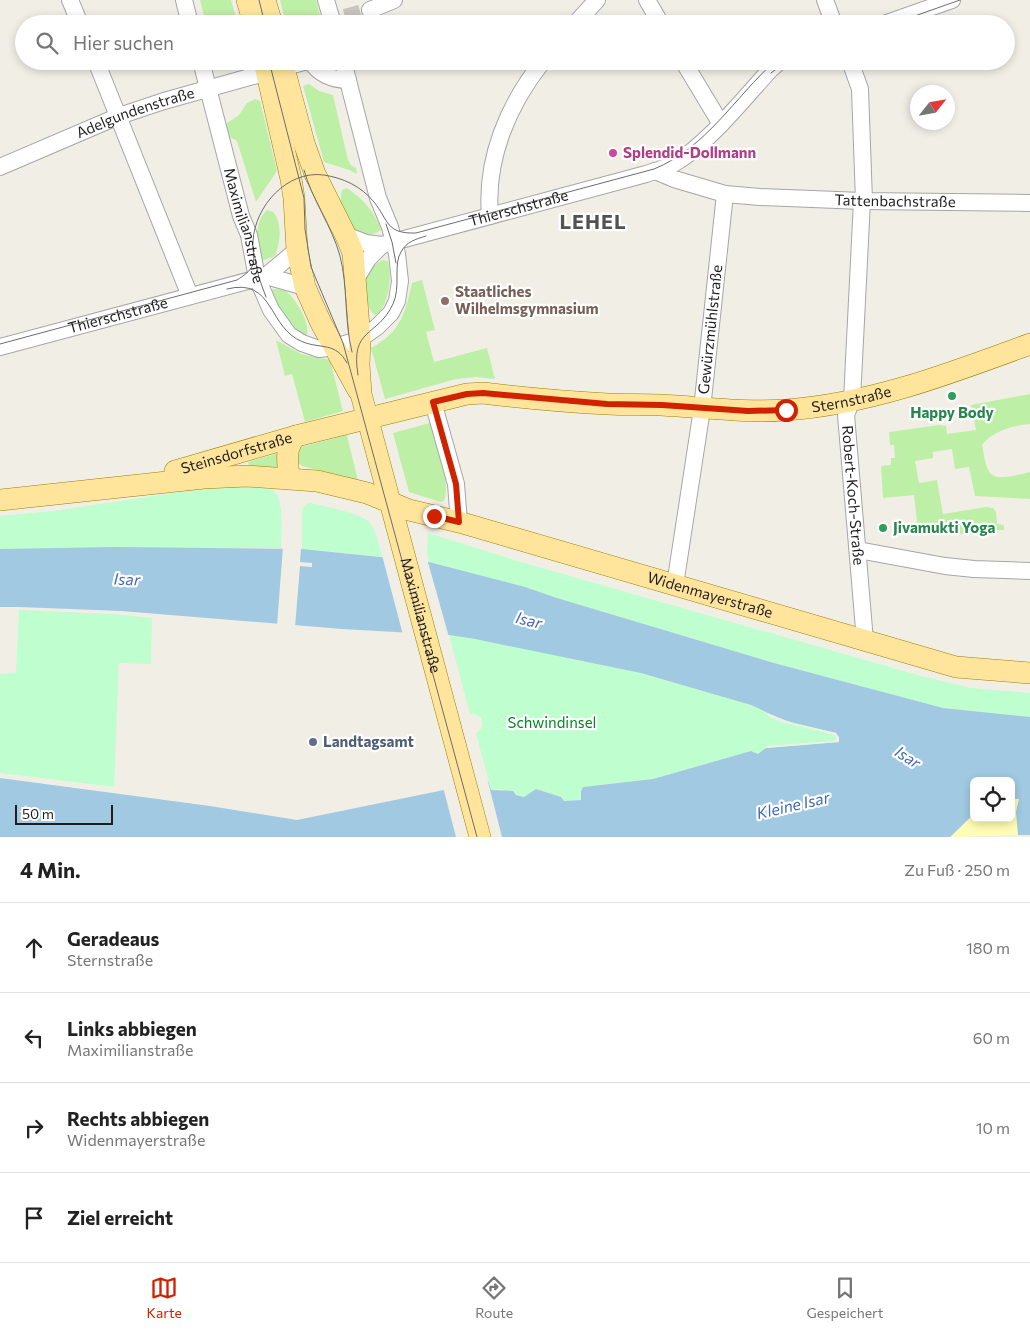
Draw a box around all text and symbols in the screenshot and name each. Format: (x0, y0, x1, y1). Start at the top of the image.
search box (15, 15, 1015, 70)
icon: search (33, 29, 61, 57)
text: Hier suchen (73, 31, 174, 54)
street label: Adelgundenstraße (73, 83, 196, 141)
north arrow (910, 85, 955, 130)
place label: Splendid-Dollmann (623, 143, 756, 161)
marker: Splendid-Dollmann (607, 147, 619, 159)
street label: Maximilianstraße (221, 166, 268, 286)
street label: Thierschstraße (467, 185, 570, 229)
street label: Tattenbachstraße (834, 190, 956, 210)
district label: LEHEL (559, 209, 627, 233)
street label: Gewürzmühlstraße (694, 264, 725, 395)
place label: Staatliches Wilhelmsgymnasium (455, 282, 599, 317)
street label: Thierschstraße (66, 293, 169, 336)
marker: Staatliches Wilhelmsgymnasium (439, 295, 451, 307)
street label: Sternstraße (810, 382, 893, 415)
marker: Happy Body (946, 390, 958, 402)
route start (775, 399, 798, 422)
place label: Happy Body (910, 403, 995, 421)
street label: Robert-Koch-Straße (839, 425, 869, 566)
street label: Steinsdorfstraße (178, 428, 294, 477)
route end (423, 505, 446, 528)
place label: Jivamukti Yoga (893, 518, 995, 536)
marker: Jivamukti Yoga (877, 522, 889, 534)
street label: Maximilianstraße (397, 555, 446, 675)
street label: Widenmayerstraße (645, 567, 775, 621)
water label: Isar (113, 569, 141, 588)
water label: Isar (514, 607, 545, 632)
park label: Schwindinsel (508, 713, 596, 731)
place label: Landtagsamt (323, 732, 414, 750)
marker: Landtagsamt (307, 736, 319, 748)
water label: Isar (892, 741, 925, 772)
map controls (970, 777, 1015, 822)
button: locate (970, 777, 1015, 822)
water label: Kleine Isar (754, 787, 832, 822)
scale bar (15, 802, 112, 825)
text: 50 m (22, 805, 54, 822)
text: 4 Min. (20, 857, 81, 882)
text: Zu Fuß · 250 m (904, 860, 1010, 879)
text: Geradeaus (67, 927, 159, 950)
icon: ahead (20, 934, 48, 962)
text: 180 m (966, 938, 1010, 957)
text: Sternstraße (67, 950, 153, 969)
text: Links abbiegen (67, 1017, 197, 1040)
icon: left (20, 1024, 48, 1052)
text: 60 m (973, 1028, 1010, 1047)
text: Maximilianstraße (67, 1040, 193, 1059)
text: Rechts abbiegen (67, 1107, 209, 1130)
icon: right (20, 1114, 48, 1142)
text: 10 m (976, 1118, 1010, 1137)
text: Widenmayerstraße (67, 1130, 206, 1149)
icon: arrive (20, 1204, 48, 1232)
text: Ziel erreicht (67, 1206, 173, 1229)
tab: Karte (147, 1274, 182, 1321)
tab: Route (475, 1274, 513, 1321)
tab: Gespeichert (806, 1274, 883, 1321)

